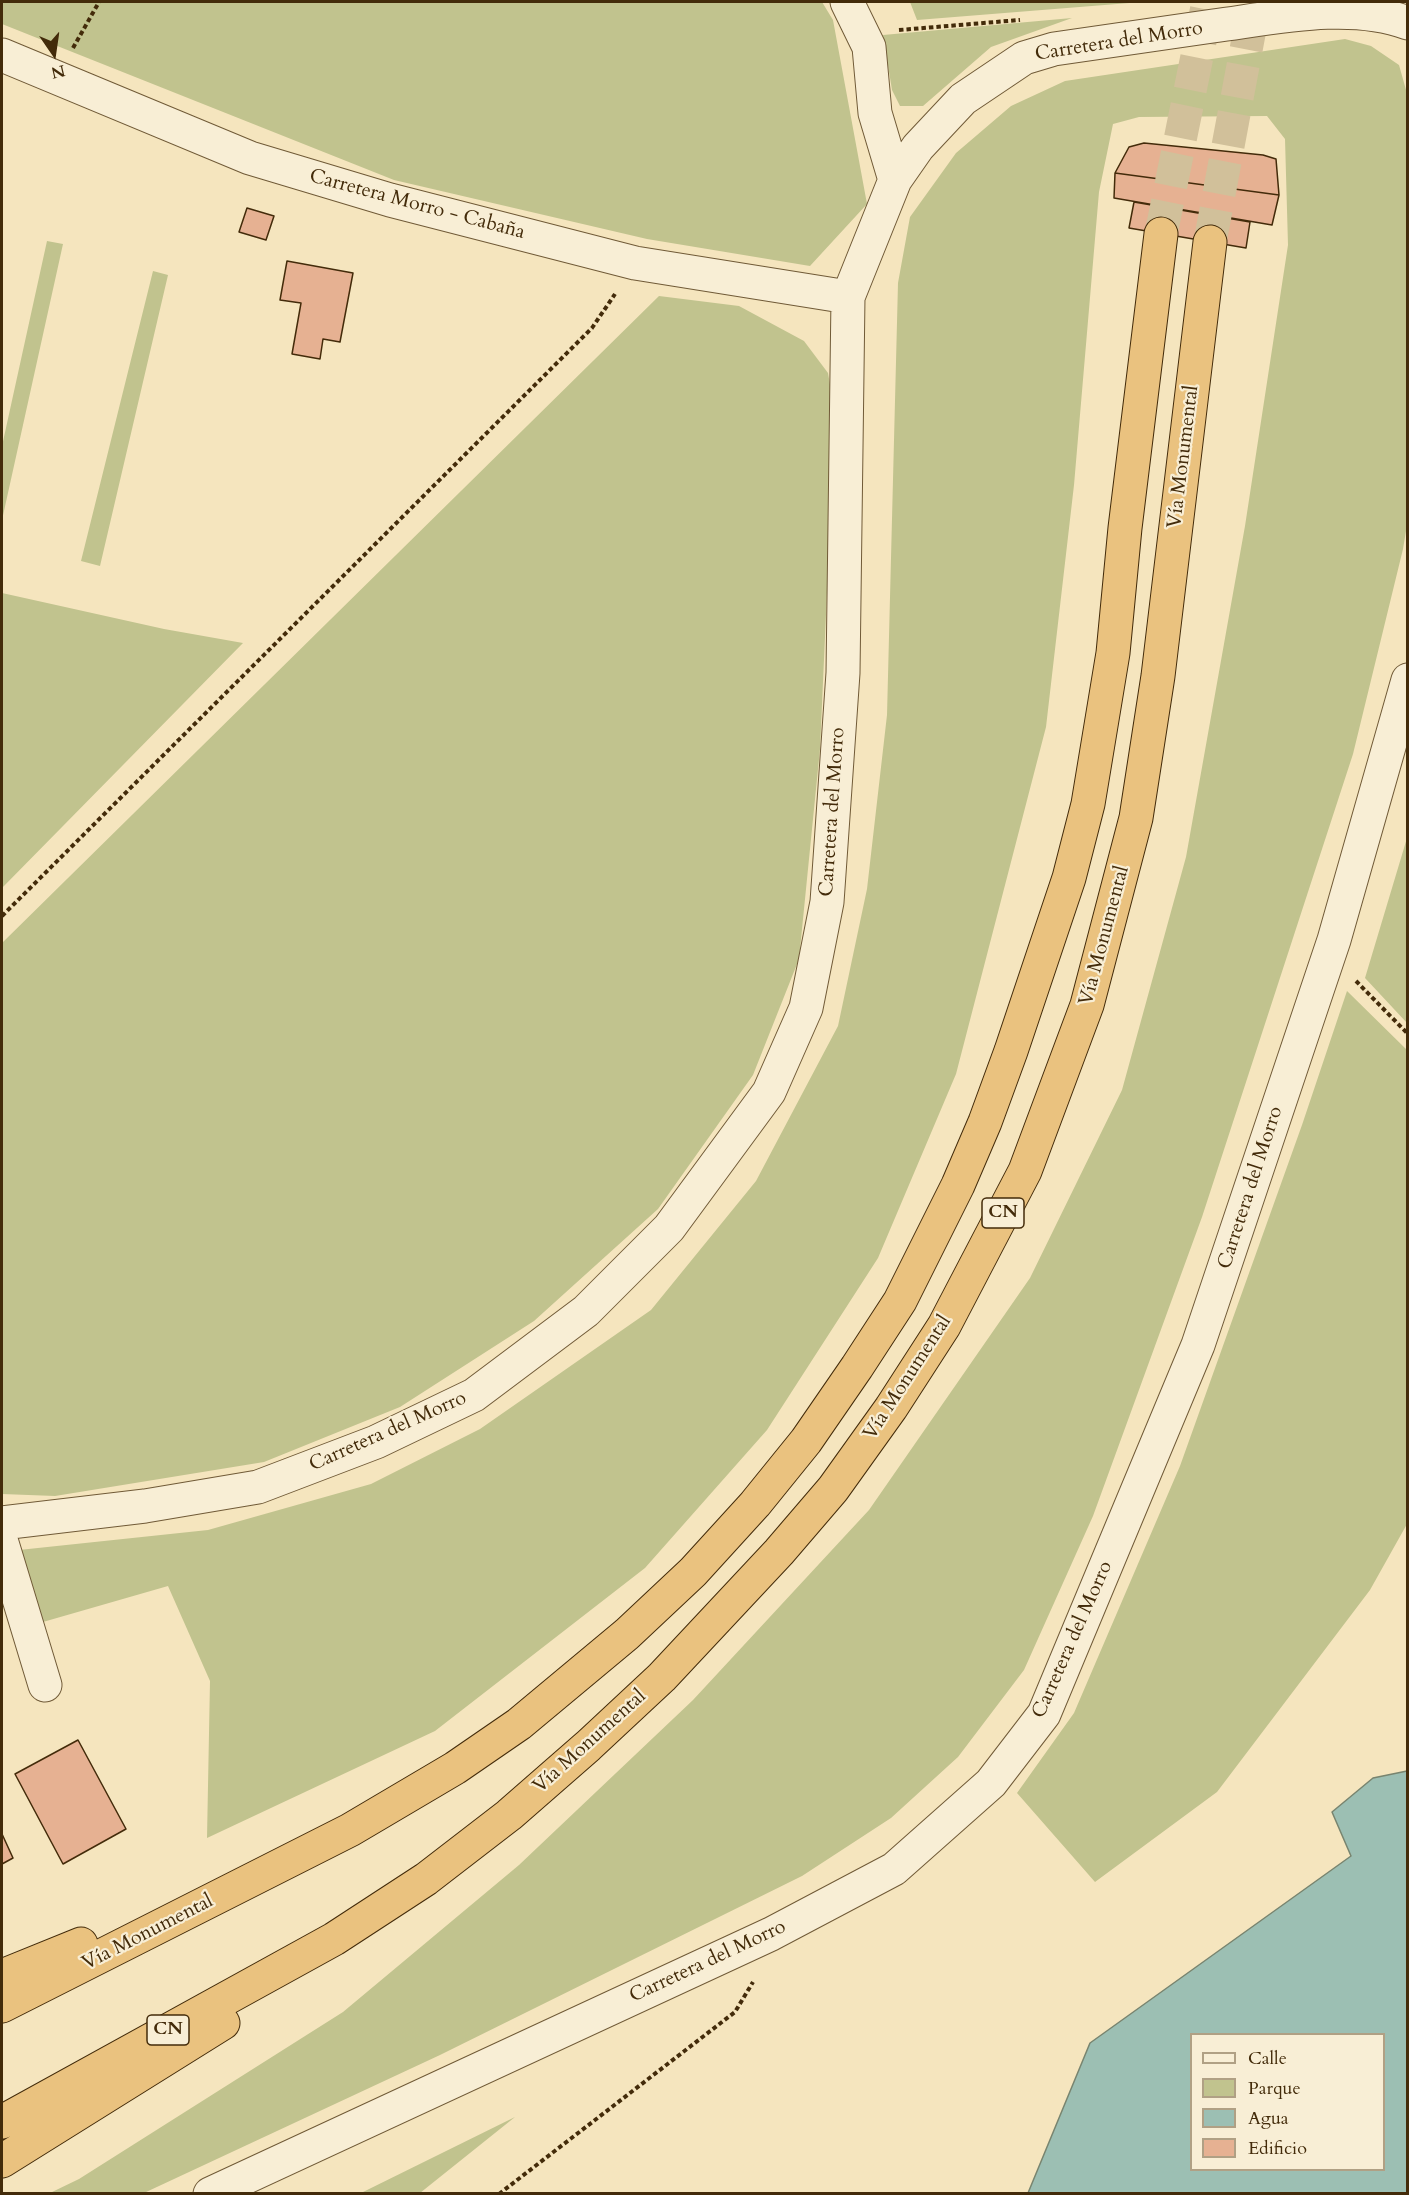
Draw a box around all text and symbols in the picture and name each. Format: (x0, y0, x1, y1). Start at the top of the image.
street label: Carretera del Morro (1033, 17, 1205, 67)
north arrow (24, 24, 84, 84)
text: N (49, 59, 67, 84)
street label: Carretera Morro - Cabaña (307, 165, 527, 245)
street label: Vía Monumental (1163, 384, 1205, 530)
street label: Carretera del Morro (815, 727, 851, 897)
street label: Vía Monumental (1075, 863, 1135, 1009)
street label: Carretera del Morro (1213, 1104, 1289, 1272)
road number: CN (982, 1198, 1024, 1228)
street label: Vía Monumental (859, 1311, 957, 1445)
street label: Carretera del Morro (306, 1387, 470, 1477)
street label: Carretera del Morro (1028, 1558, 1118, 1722)
street label: Vía Monumental (529, 1685, 651, 1799)
street label: Vía Monumental (79, 1890, 217, 1976)
street label: Carretera del Morro (626, 1915, 790, 2009)
road number: CN (147, 2015, 189, 2045)
legend (1190, 2033, 1385, 2171)
text: Calle (1248, 2046, 1287, 2071)
text: Parque (1248, 2076, 1301, 2101)
text: Agua (1248, 2106, 1289, 2131)
text: Edificio (1248, 2136, 1307, 2161)

